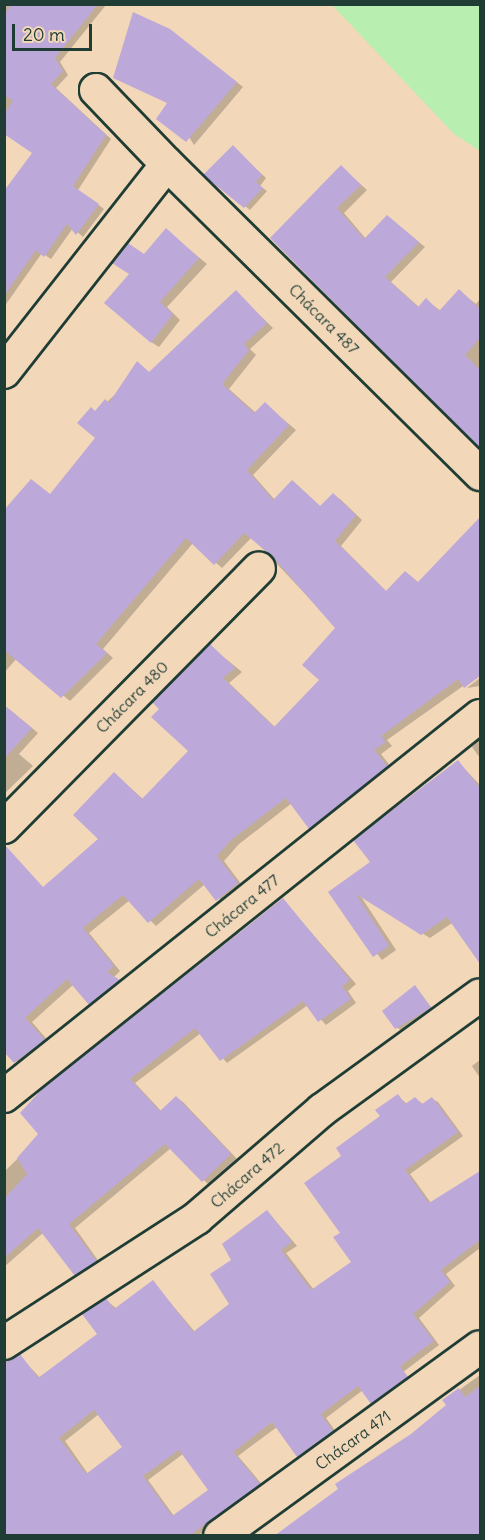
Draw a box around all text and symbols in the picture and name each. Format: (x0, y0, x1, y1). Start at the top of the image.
scale bar (15, 12, 94, 50)
text: 20 m (23, 23, 65, 46)
street label: Chácara 487 (285, 280, 363, 358)
street label: Chácara 480 (92, 657, 172, 737)
street label: Chácara 477 (201, 870, 283, 942)
street label: Chácara 472 (206, 1138, 288, 1212)
street label: Chácara 471 (312, 1406, 394, 1474)

